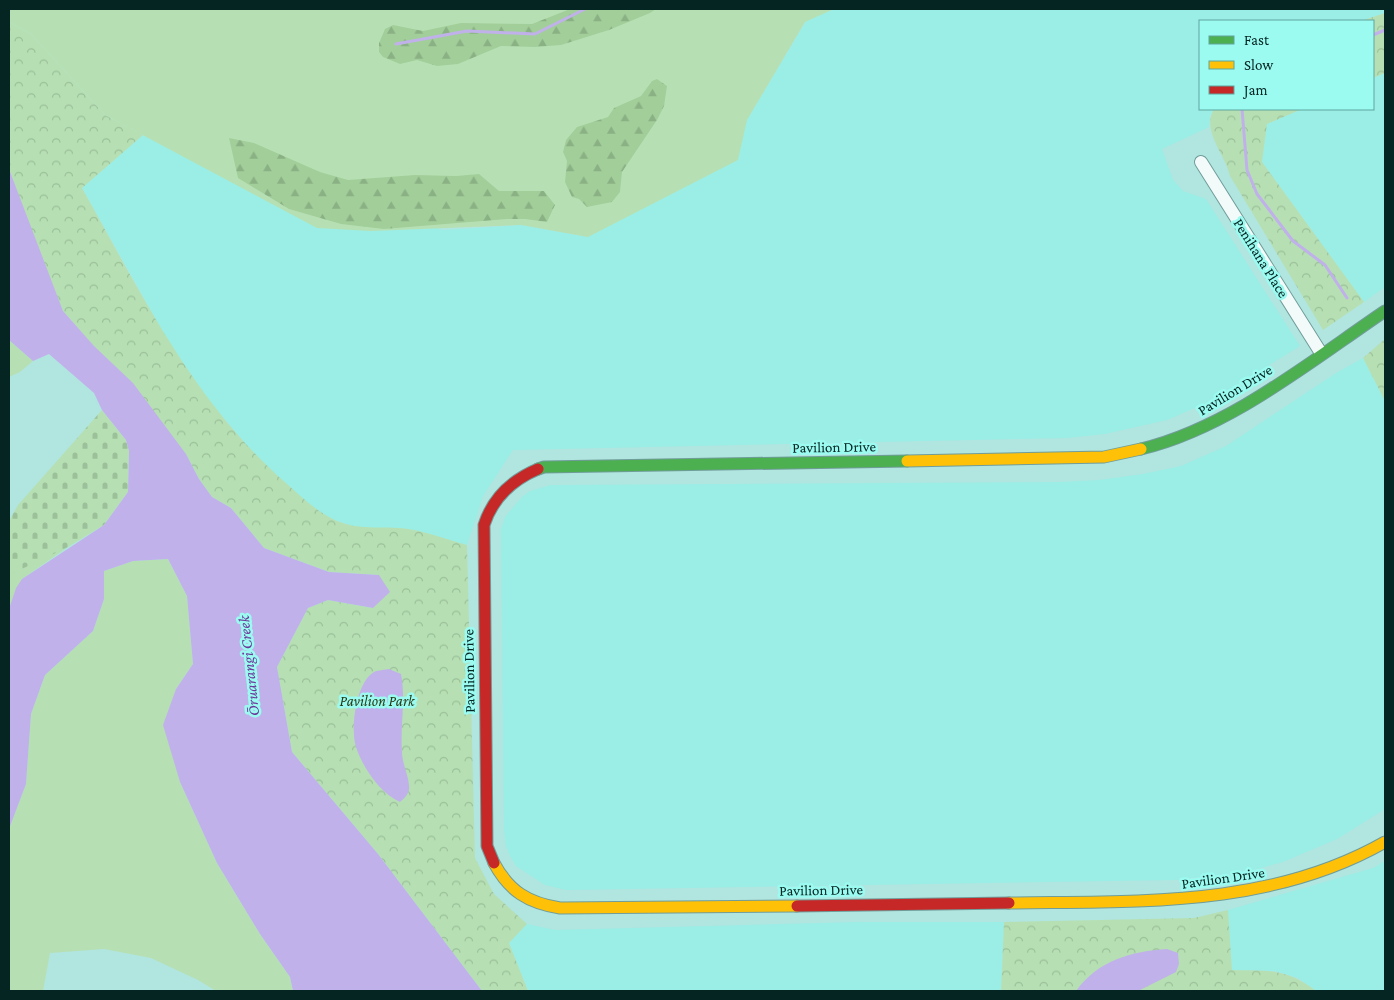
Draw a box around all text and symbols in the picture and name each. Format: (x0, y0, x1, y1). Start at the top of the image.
legend (1199, 20, 1374, 110)
text: Fast (1244, 32, 1270, 48)
text: Slow (1244, 57, 1274, 73)
text: Jam (1242, 82, 1267, 99)
street label: Penihana Place (1230, 216, 1292, 301)
street label: Pavilion Drive (1195, 361, 1275, 418)
street label: Pavilion Drive (792, 438, 876, 456)
water label: Ōruarangi Creek (235, 614, 263, 717)
street label: Pavilion Drive (460, 629, 478, 713)
park label: Pavilion Park (339, 693, 416, 709)
street label: Pavilion Drive (1180, 864, 1266, 892)
street label: Pavilion Drive (779, 881, 863, 899)

